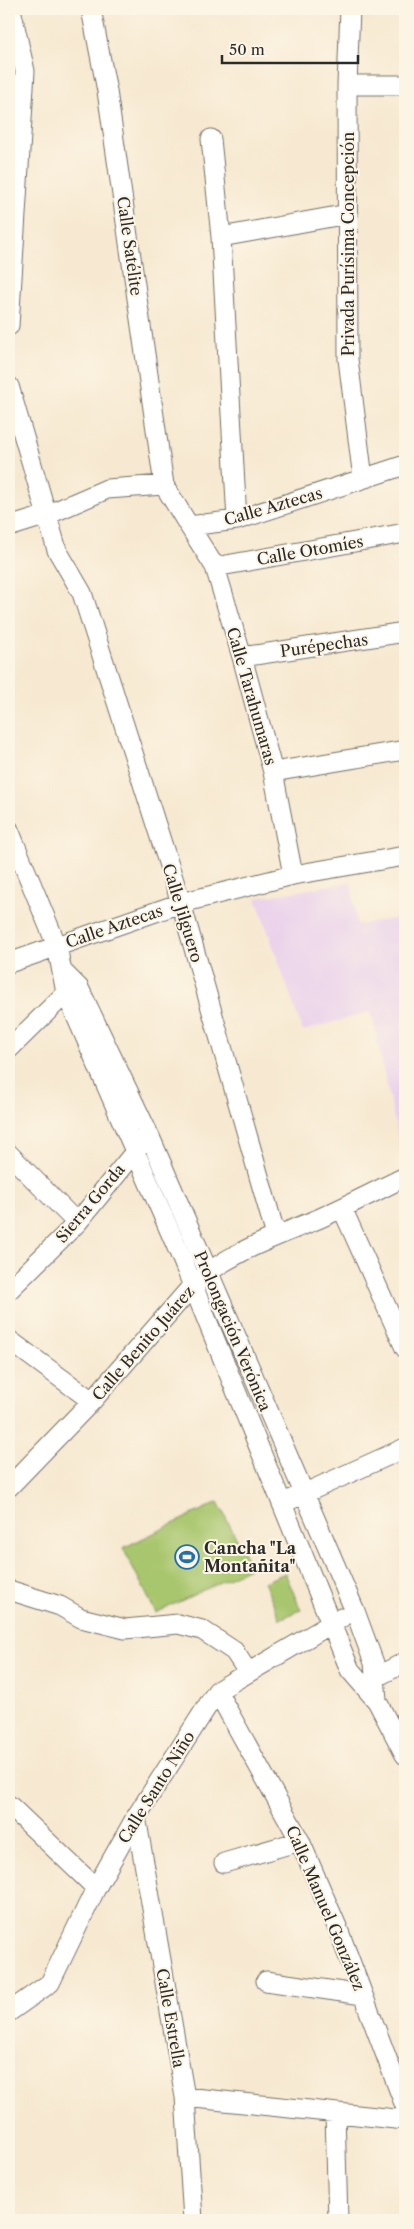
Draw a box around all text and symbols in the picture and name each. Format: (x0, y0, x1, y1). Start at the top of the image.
scale bar (222, 32, 358, 64)
text: 50 m (229, 40, 265, 59)
street label: Privada Purísima Concepción (338, 132, 358, 356)
street label: Calle Satélite (113, 195, 147, 297)
street label: Calle Aztecas (222, 482, 325, 530)
street label: Calle Otomíes (255, 531, 365, 569)
street label: Calle Tarahumaras (223, 625, 281, 767)
street label: Purépechas (279, 629, 369, 661)
street label: Calle Jilguero (158, 861, 208, 965)
street label: Calle Aztecas (63, 900, 165, 952)
street label: Sierra Gorda (51, 1159, 129, 1246)
street label: Prolongación Verónica (190, 1248, 276, 1415)
street label: Calle Benito Juárez (88, 1281, 198, 1405)
place label: Cancha "La Montañita" (204, 1538, 297, 1576)
sports icon: Cancha "La Montañita" (174, 1544, 200, 1570)
street label: Calle Santo Niño (113, 1727, 199, 1847)
street label: Calle Manuel González (282, 1823, 370, 1993)
street label: Calle Estrella (152, 1967, 190, 2070)

